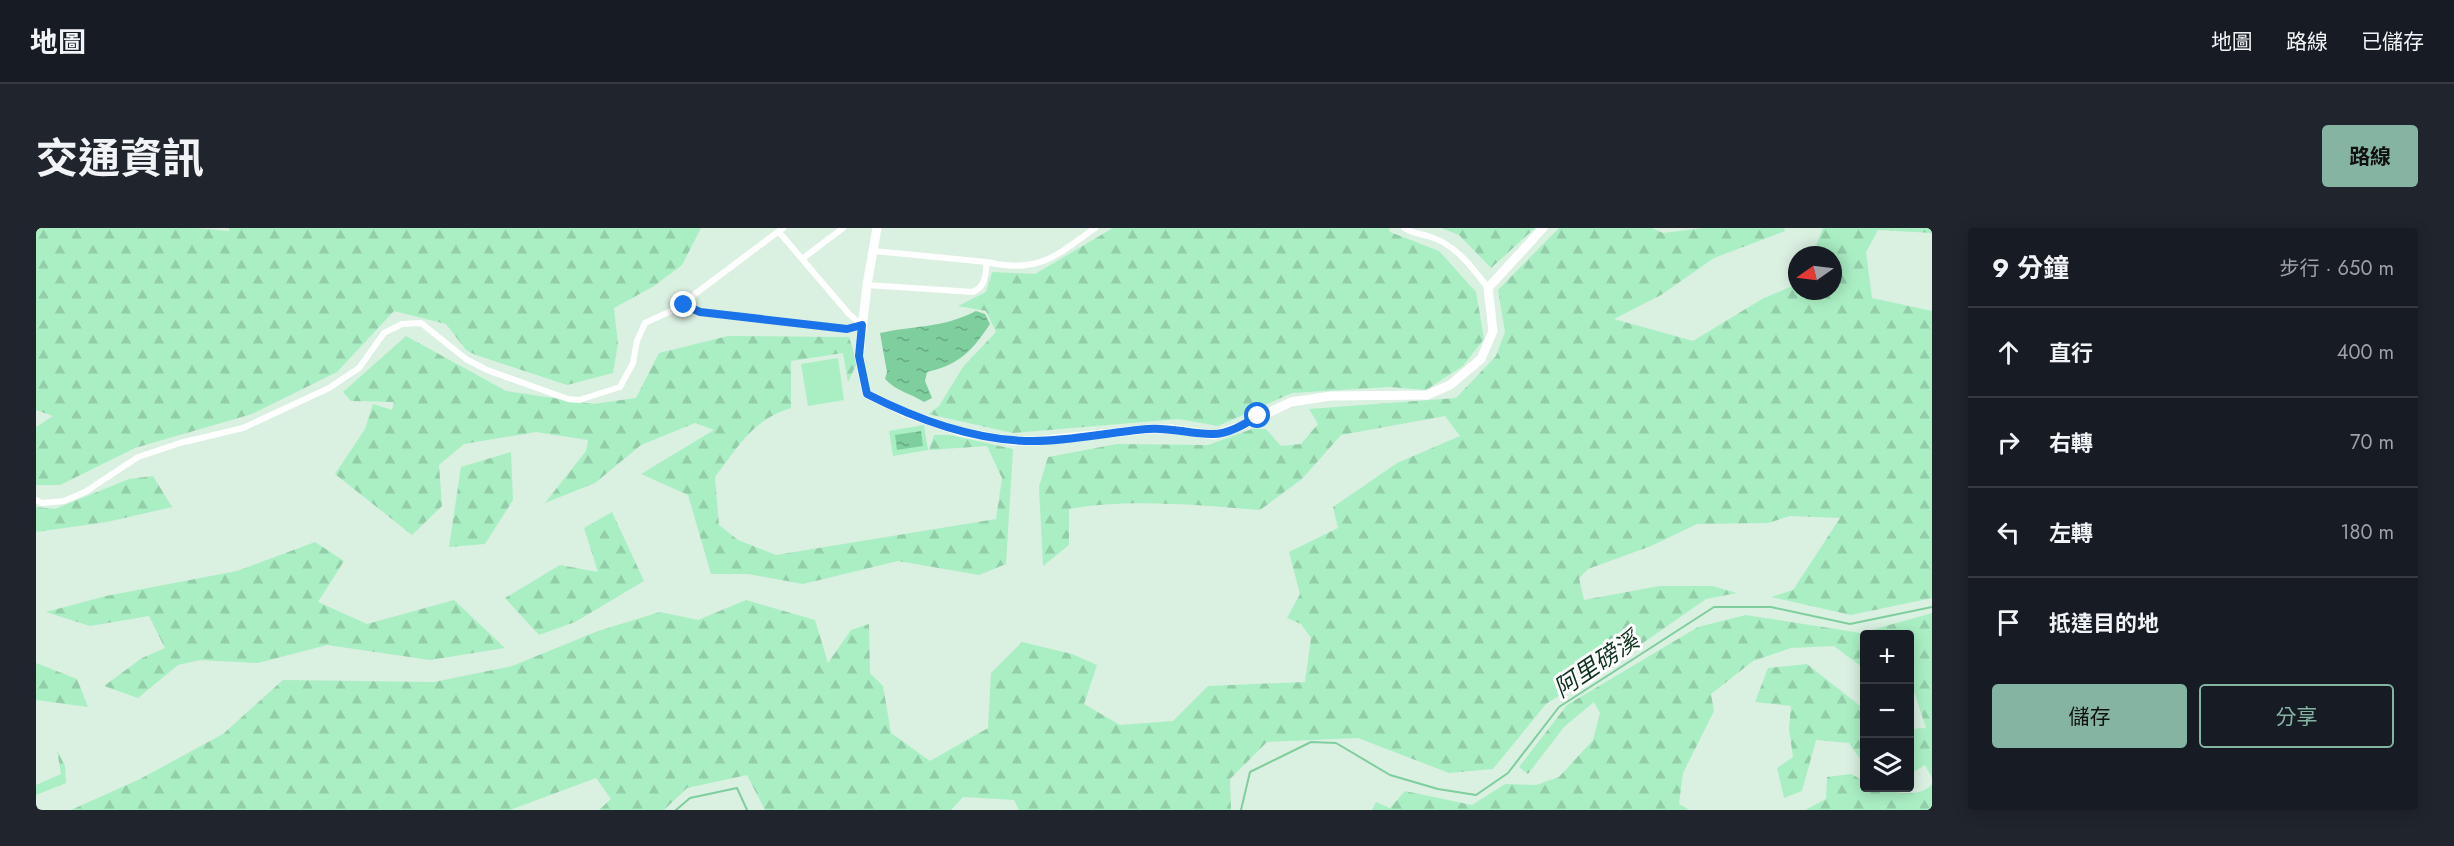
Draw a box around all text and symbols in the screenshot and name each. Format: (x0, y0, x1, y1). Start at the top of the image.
text: 地圖 (30, 22, 86, 63)
text: 地圖 (2211, 27, 2253, 57)
text: 路線 (2286, 27, 2328, 57)
text: 已儲存 (2361, 27, 2424, 57)
button: 路線 (2322, 125, 2418, 187)
text: 交通資訊 (36, 128, 204, 189)
north arrow (1788, 246, 1842, 300)
text: 9 分鐘 (1992, 249, 2069, 287)
text: 步行 · 650 m (2280, 254, 2394, 283)
route end (670, 291, 696, 317)
icon: ahead (1992, 336, 2025, 369)
text: 直行 (2049, 337, 2093, 369)
text: 400 m (2337, 338, 2394, 367)
route start (1244, 402, 1270, 428)
icon: right (1992, 426, 2025, 459)
text: 右轉 (2049, 427, 2093, 459)
text: 70 m (2350, 428, 2394, 457)
icon: left (1992, 516, 2025, 549)
text: 左轉 (2049, 517, 2093, 549)
text: 180 m (2340, 518, 2394, 547)
icon: arrive (1992, 606, 2025, 639)
text: 抵達目的地 (2049, 607, 2159, 639)
water label: 阿里磅溪 (1546, 621, 1648, 705)
map controls (1860, 630, 1914, 792)
button: + (1860, 630, 1914, 684)
button: − (1860, 684, 1914, 738)
button: 儲存 (1992, 684, 2187, 748)
button: 分享 (2199, 684, 2394, 748)
button: layers (1860, 738, 1914, 792)

